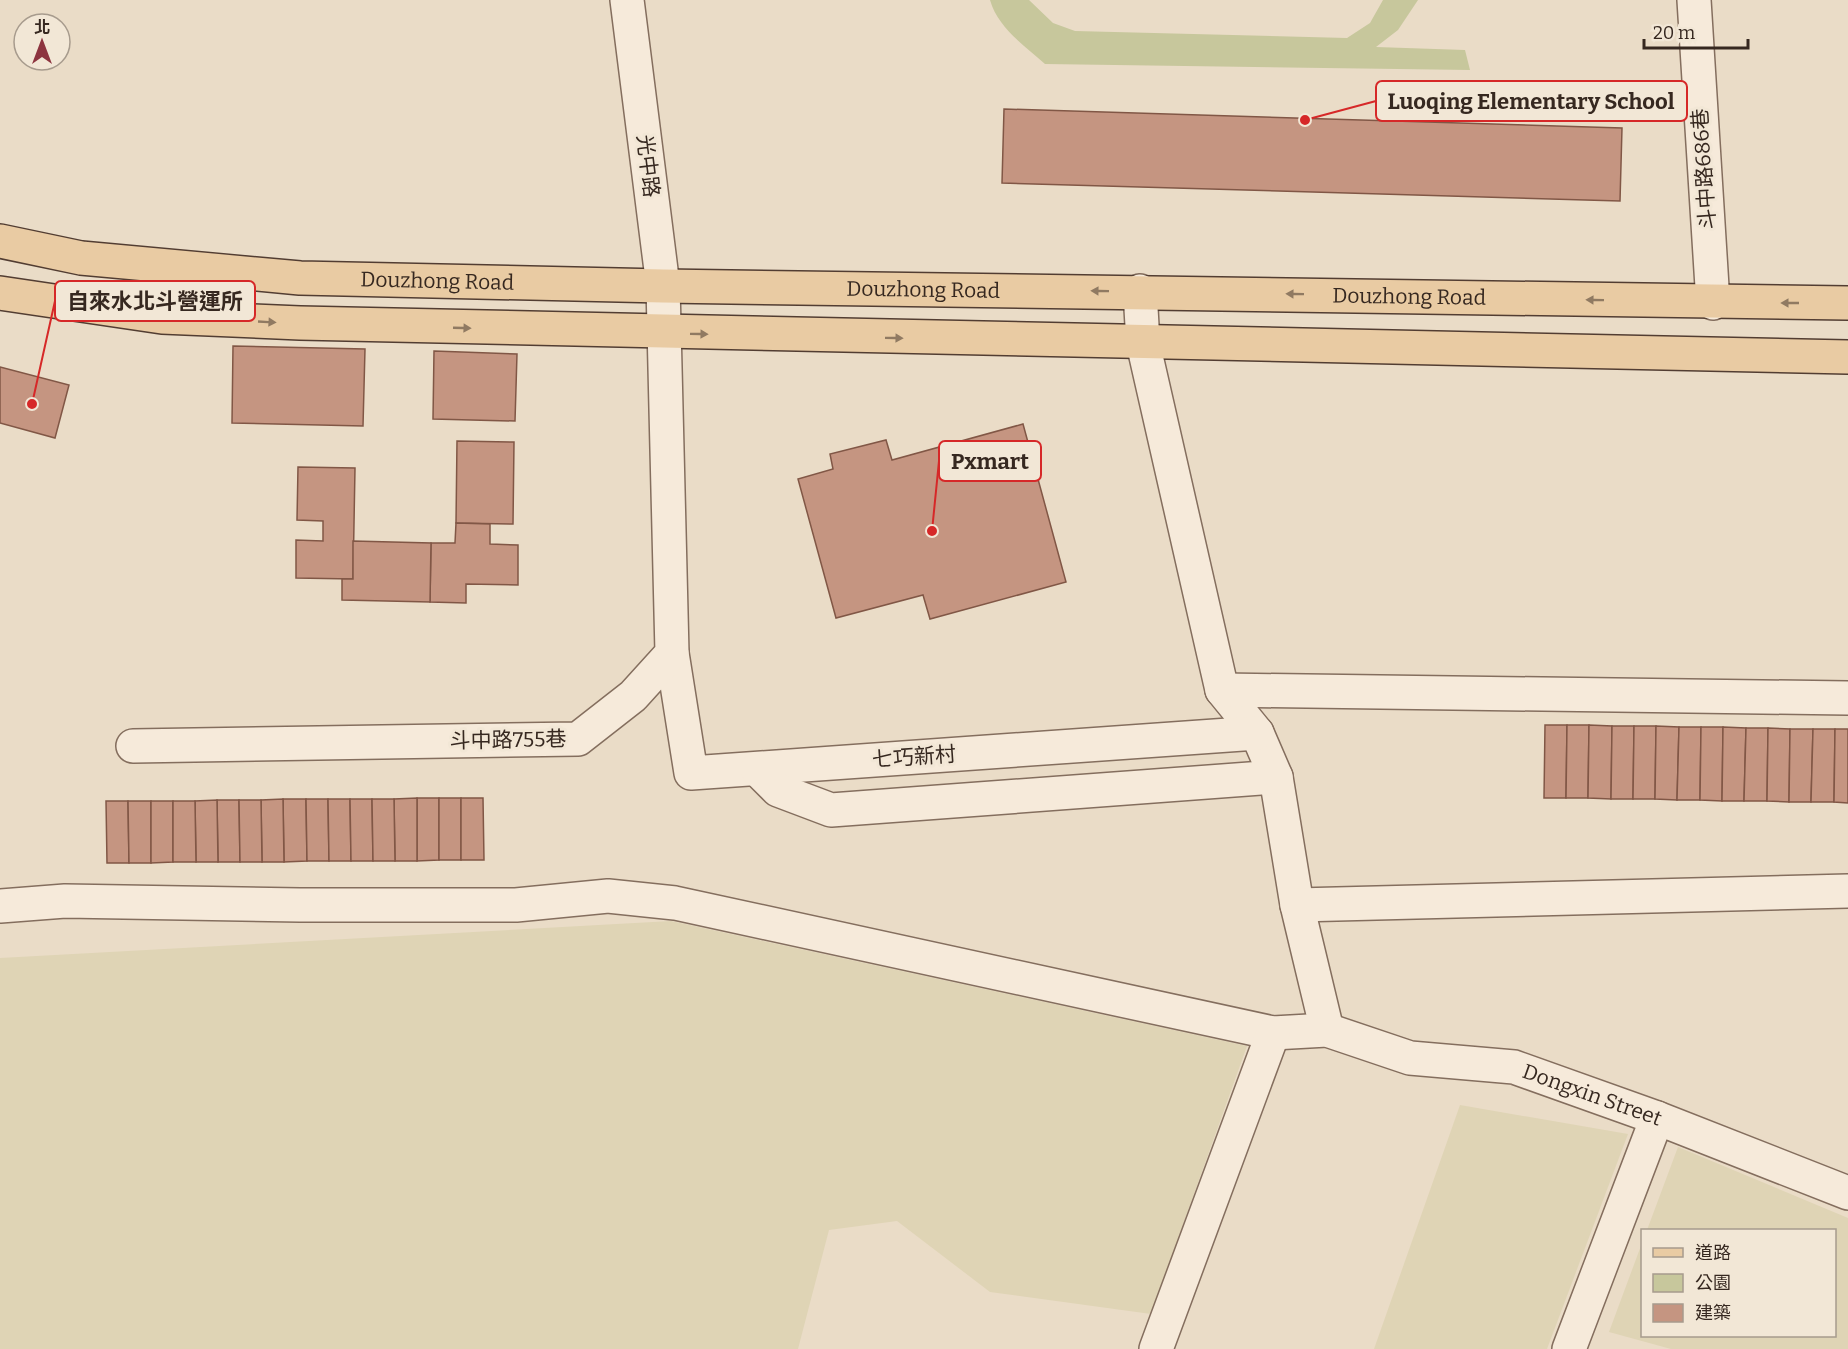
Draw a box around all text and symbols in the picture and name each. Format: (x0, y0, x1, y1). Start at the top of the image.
north arrow (12, 12, 72, 72)
scale bar (1644, 12, 1748, 50)
text: 北 (34, 18, 50, 37)
text: 20 m (1653, 22, 1695, 44)
callout: Luoqing Elementary School (1376, 81, 1687, 121)
text: Luoqing Elementary School (1387, 88, 1675, 115)
street label: 斗中路686巷 (1687, 108, 1721, 230)
street label: 光中路 (631, 133, 665, 199)
street label: Douzhong Road (360, 266, 514, 296)
street label: Douzhong Road (846, 276, 1000, 304)
callout: 自來水北斗營運所 (55, 281, 255, 321)
street label: Douzhong Road (1332, 283, 1486, 311)
one-way arrow (1090, 286, 1109, 296)
text: 自來水北斗營運所 (67, 288, 243, 315)
one-way arrow (1285, 290, 1304, 299)
one-way arrow (1585, 296, 1604, 305)
one-way arrow (1780, 298, 1799, 308)
one-way arrow (257, 317, 276, 326)
one-way arrow (452, 323, 471, 332)
one-way arrow (689, 329, 708, 339)
one-way arrow (884, 333, 903, 343)
callout: Pxmart (939, 441, 1041, 481)
text: Pxmart (951, 448, 1029, 475)
street label: 斗中路755巷 (449, 726, 567, 754)
street label: 七巧新村 (871, 741, 957, 773)
street label: Dongxin Street (1519, 1058, 1666, 1132)
legend (1641, 1229, 1836, 1337)
text: 道路 (1695, 1242, 1731, 1264)
text: 公園 (1695, 1272, 1731, 1294)
text: 建築 (1695, 1302, 1731, 1324)

